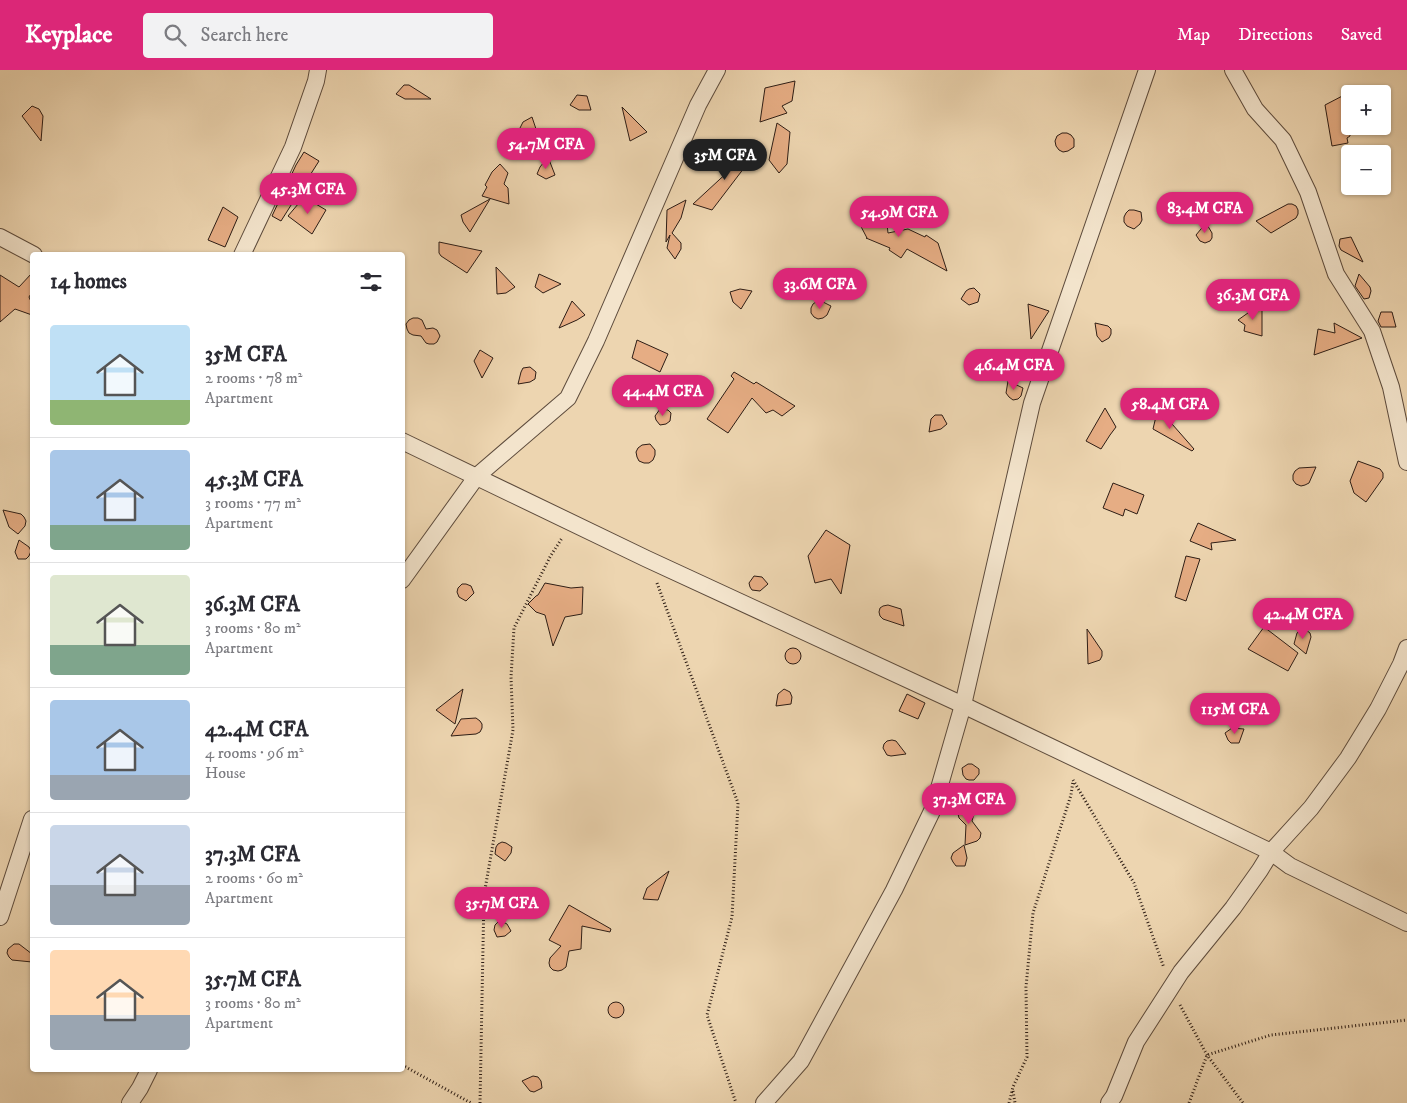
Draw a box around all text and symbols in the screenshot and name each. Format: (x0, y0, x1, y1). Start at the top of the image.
search box (143, 13, 493, 58)
text: Keyplace (25, 20, 113, 50)
icon: search (161, 21, 189, 49)
text: Search here (201, 24, 288, 47)
text: Map (1177, 24, 1210, 46)
text: Directions (1238, 24, 1313, 46)
text: Saved (1341, 24, 1382, 46)
map controls (1341, 85, 1391, 195)
button: + (1341, 85, 1391, 135)
pin: 54.7M CFA (489, 128, 603, 170)
text: 54.7M CFA (508, 134, 584, 154)
pin: 35M CFA (679, 138, 771, 181)
text: 35M CFA (694, 145, 756, 165)
button: − (1341, 145, 1391, 195)
pin: 45.3M CFA (251, 172, 365, 215)
text: 45.3M CFA (271, 179, 345, 199)
pin: 83.4M CFA (1148, 191, 1262, 234)
pin: 54.9M CFA (842, 196, 956, 238)
text: 83.4M CFA (1167, 198, 1243, 218)
text: 54.9M CFA (861, 202, 937, 222)
icon: filters (357, 268, 385, 296)
pin: 33.6M CFA (763, 268, 877, 310)
text: 14 homes (50, 269, 127, 295)
text: 33.6M CFA (784, 274, 856, 294)
pin: 36.3M CFA (1196, 278, 1310, 321)
text: 36.3M CFA (1217, 285, 1289, 305)
text: 35M CFA (205, 342, 287, 368)
icon: home (90, 345, 150, 405)
pin: 46.4M CFA (957, 348, 1071, 391)
text: 46.4M CFA (975, 355, 1053, 375)
text: 2 rooms · 78 m² (205, 368, 302, 388)
pin: 44.4M CFA (606, 374, 720, 417)
text: 44.4M CFA (623, 381, 703, 401)
text: Apartment (205, 388, 273, 408)
pin: 58.4M CFA (1113, 388, 1227, 430)
text: 58.4M CFA (1131, 394, 1209, 414)
text: 45.3M CFA (205, 467, 303, 493)
icon: home (90, 470, 150, 530)
text: 3 rooms · 77 m² (205, 493, 301, 513)
text: Apartment (205, 513, 273, 533)
text: 36.3M CFA (205, 592, 300, 618)
icon: home (90, 595, 150, 655)
pin: 42.4M CFA (1246, 598, 1360, 640)
text: 42.4M CFA (1264, 604, 1342, 624)
text: 3 rooms · 80 m² (205, 618, 301, 638)
text: Apartment (205, 638, 273, 658)
pin: 115M CFA (1183, 692, 1287, 735)
text: 115M CFA (1201, 699, 1269, 719)
text: 42.4M CFA (205, 717, 308, 743)
icon: home (90, 720, 150, 780)
text: 4 rooms · 96 m² (205, 743, 304, 763)
text: House (205, 763, 246, 783)
pin: 37.3M CFA (912, 782, 1026, 825)
text: 37.3M CFA (933, 789, 1005, 809)
text: 37.3M CFA (205, 842, 300, 868)
icon: home (90, 845, 150, 905)
text: 2 rooms · 60 m² (205, 868, 303, 888)
pin: 35.7M CFA (445, 886, 559, 929)
text: Apartment (205, 888, 273, 908)
text: 35.7M CFA (466, 893, 538, 913)
text: 35.7M CFA (205, 967, 301, 993)
icon: home (90, 970, 150, 1030)
text: 3 rooms · 80 m² (205, 993, 301, 1013)
text: Apartment (205, 1013, 273, 1033)

